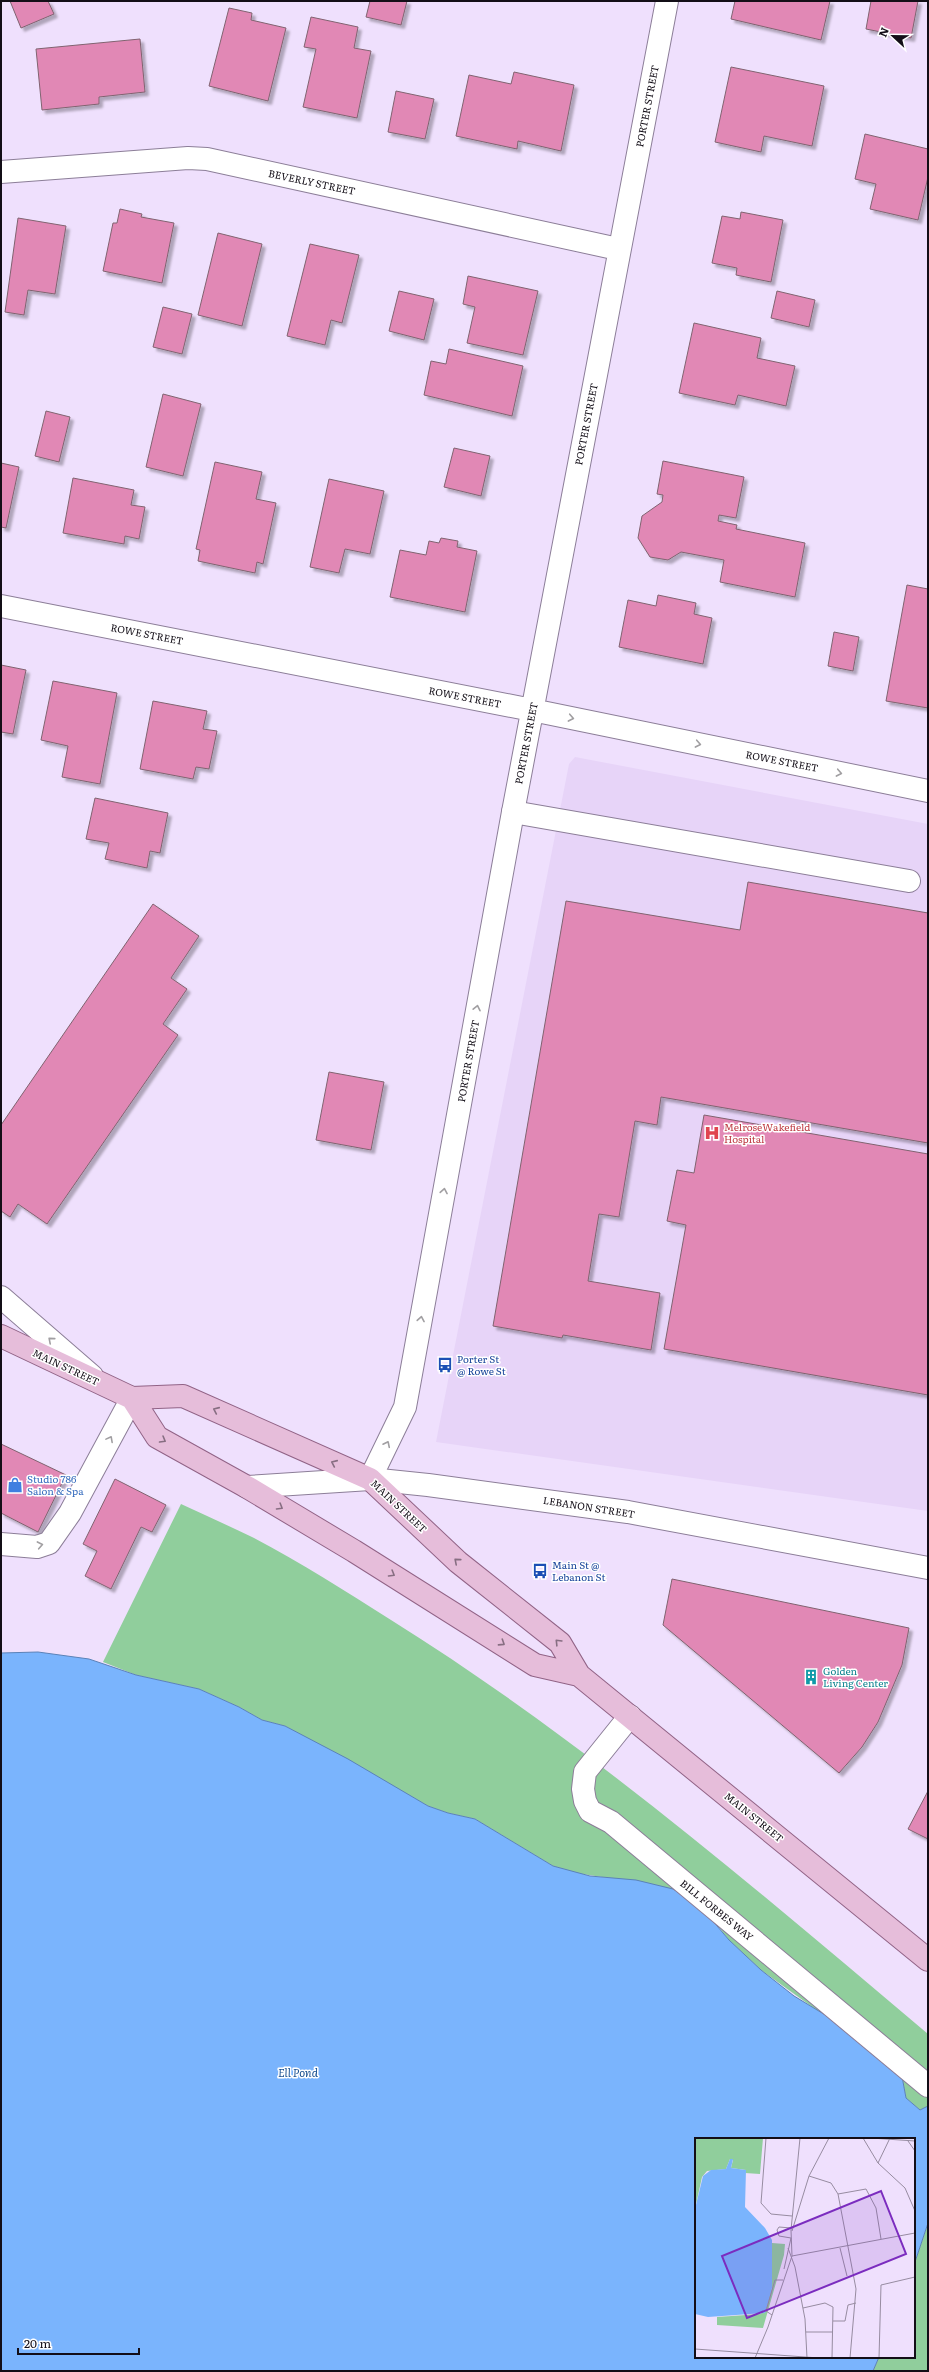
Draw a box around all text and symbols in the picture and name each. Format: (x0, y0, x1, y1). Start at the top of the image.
north arrow (873, 16, 913, 56)
text: N (874, 25, 892, 39)
street label: PORTER STREET (631, 64, 662, 148)
street label: BEVERLY STREET (267, 165, 357, 198)
street label: PORTER STREET (570, 382, 601, 466)
street label: ROWE STREET (109, 619, 185, 648)
street label: ROWE STREET (427, 682, 503, 711)
street label: PORTER STREET (510, 701, 541, 785)
one-way arrow (567, 713, 574, 722)
one-way arrow (695, 739, 701, 747)
street label: ROWE STREET (744, 746, 820, 775)
one-way arrow (836, 768, 842, 776)
one-way arrow (473, 1005, 481, 1012)
street label: PORTER STREET (453, 1019, 482, 1103)
place label: MelroseWakefield Hospital (724, 1119, 810, 1146)
hospital icon: MelroseWakefield Hospital (703, 1124, 721, 1142)
one-way arrow (439, 1188, 448, 1194)
one-way arrow (416, 1316, 425, 1322)
one-way arrow (48, 1338, 56, 1345)
street label: MAIN STREET (30, 1345, 102, 1389)
place label: Porter St @ Rowe St (457, 1351, 506, 1378)
bus stop icon: Porter St @ Rowe St (436, 1356, 454, 1374)
one-way arrow (212, 1407, 220, 1415)
one-way arrow (105, 1436, 112, 1444)
one-way arrow (159, 1436, 166, 1443)
one-way arrow (382, 1440, 390, 1448)
one-way arrow (331, 1460, 339, 1468)
place label: Studio 786 Salon & Spa (27, 1471, 84, 1498)
shop icon: Studio 786 Salon & Spa (6, 1476, 24, 1494)
street label: MAIN STREET (368, 1476, 431, 1536)
street label: LEBANON STREET (542, 1492, 636, 1521)
one-way arrow (276, 1502, 283, 1509)
one-way arrow (36, 1541, 43, 1550)
place label: Main St @ Lebanon St (552, 1557, 605, 1584)
one-way arrow (454, 1558, 462, 1565)
bus stop icon: Main St @ Lebanon St (531, 1562, 549, 1580)
one-way arrow (388, 1569, 395, 1576)
one-way arrow (497, 1639, 504, 1646)
one-way arrow (555, 1639, 563, 1647)
place label: Golden Living Center (823, 1663, 888, 1690)
building icon: Golden Living Center (802, 1668, 820, 1686)
street label: MAIN STREET (722, 1788, 787, 1845)
street label: BILL FORBES WAY (677, 1875, 757, 1944)
water label: Ell Pond (278, 2064, 319, 2080)
inset map (695, 2138, 915, 2358)
scale bar (18, 2330, 139, 2356)
text: 20 m (24, 2334, 51, 2352)

